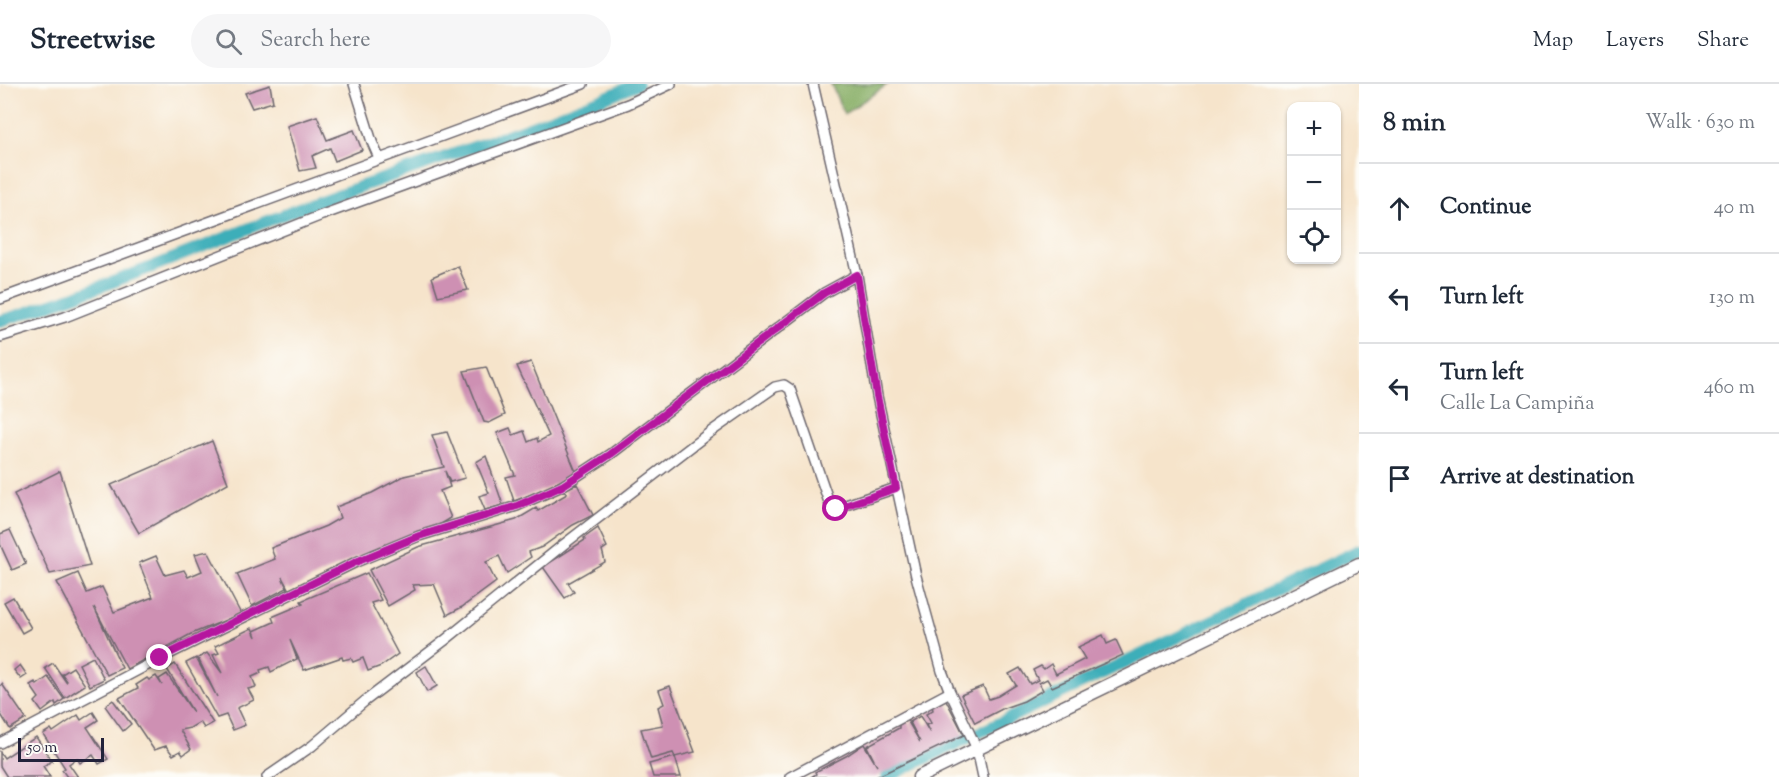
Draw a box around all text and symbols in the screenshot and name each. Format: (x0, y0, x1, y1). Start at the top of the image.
search box (191, 14, 611, 68)
text: Streetwise (30, 21, 155, 61)
icon: search (212, 25, 245, 58)
text: Search here (260, 25, 371, 57)
text: Map (1533, 26, 1573, 56)
text: Layers (1606, 26, 1664, 56)
text: Share (1697, 26, 1749, 56)
map controls (1287, 102, 1341, 264)
button: + (1287, 102, 1341, 156)
text: 8 min (1383, 105, 1446, 142)
text: Walk · 630 m (1645, 109, 1755, 138)
button: − (1287, 156, 1341, 210)
icon: ahead (1383, 192, 1416, 225)
text: Continue (1440, 192, 1531, 224)
text: 40 m (1714, 194, 1755, 223)
button: locate (1287, 210, 1341, 264)
icon: left (1383, 282, 1416, 315)
text: Turn left (1440, 282, 1523, 314)
text: 130 m (1709, 284, 1755, 313)
text: Turn left (1440, 358, 1523, 390)
icon: left (1383, 372, 1416, 405)
text: 460 m (1704, 374, 1755, 403)
text: Calle La Campiña (1440, 390, 1594, 419)
icon: arrive (1383, 462, 1416, 495)
text: Arrive at destination (1440, 462, 1635, 494)
route start (822, 495, 848, 521)
route end (146, 644, 172, 670)
scale bar (18, 735, 104, 762)
text: 50 m (27, 737, 58, 760)

